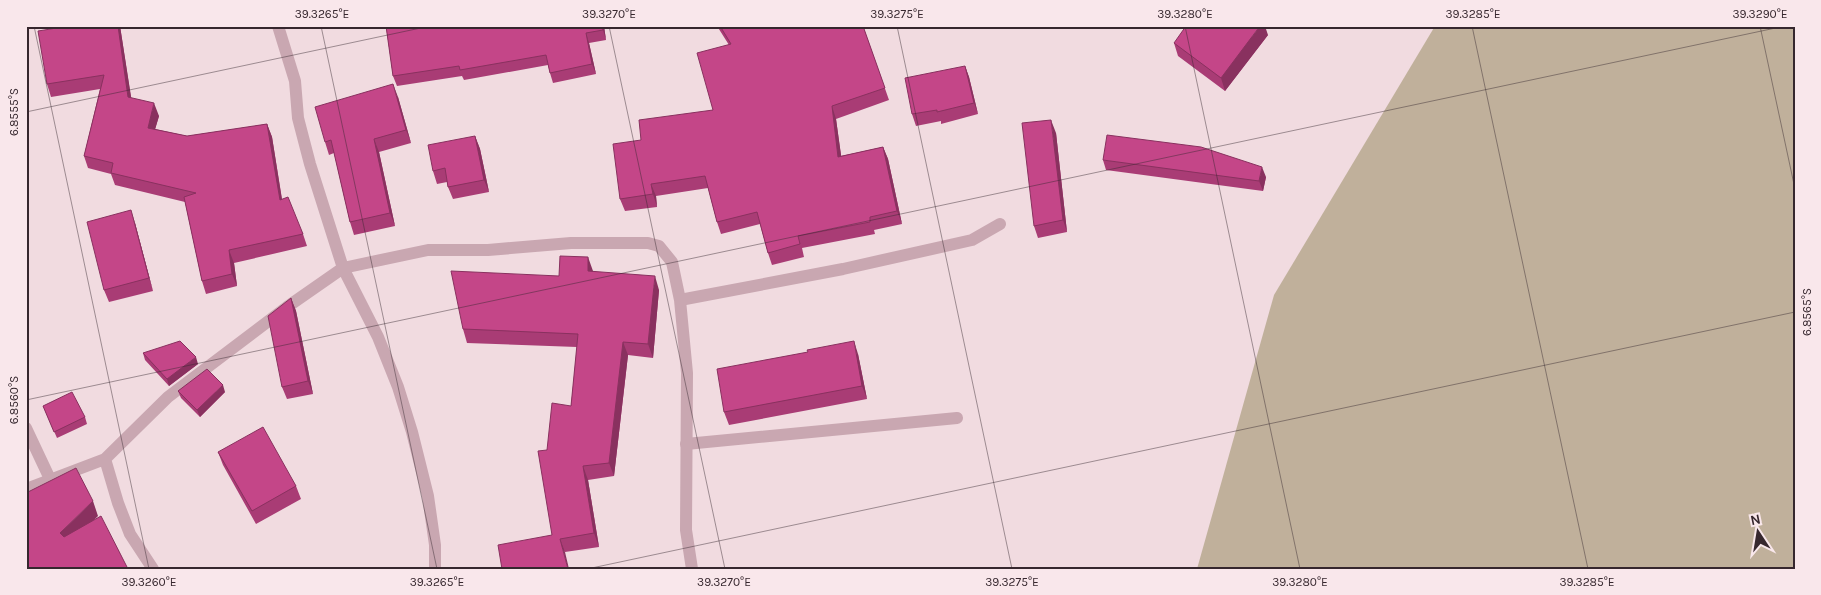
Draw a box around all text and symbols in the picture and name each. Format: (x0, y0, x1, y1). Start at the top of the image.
text: 39.3265°E (295, 7, 349, 21)
text: 39.3270°E (582, 7, 636, 21)
text: 39.3275°E (870, 7, 924, 21)
text: 39.3280°E (1157, 7, 1213, 21)
text: 39.3285°E (1445, 7, 1501, 21)
text: 39.3290°E (1732, 7, 1788, 21)
text: 6.8555°S (7, 88, 21, 136)
text: 6.8565°S (1800, 288, 1814, 336)
text: 6.8560°S (7, 376, 21, 424)
north arrow (1734, 508, 1784, 558)
text: N (1749, 510, 1762, 529)
text: 39.3260°E (121, 575, 177, 589)
text: 39.3265°E (410, 575, 464, 589)
text: 39.3270°E (697, 575, 751, 589)
text: 39.3275°E (985, 575, 1039, 589)
text: 39.3280°E (1272, 575, 1328, 589)
text: 39.3285°E (1559, 575, 1615, 589)

